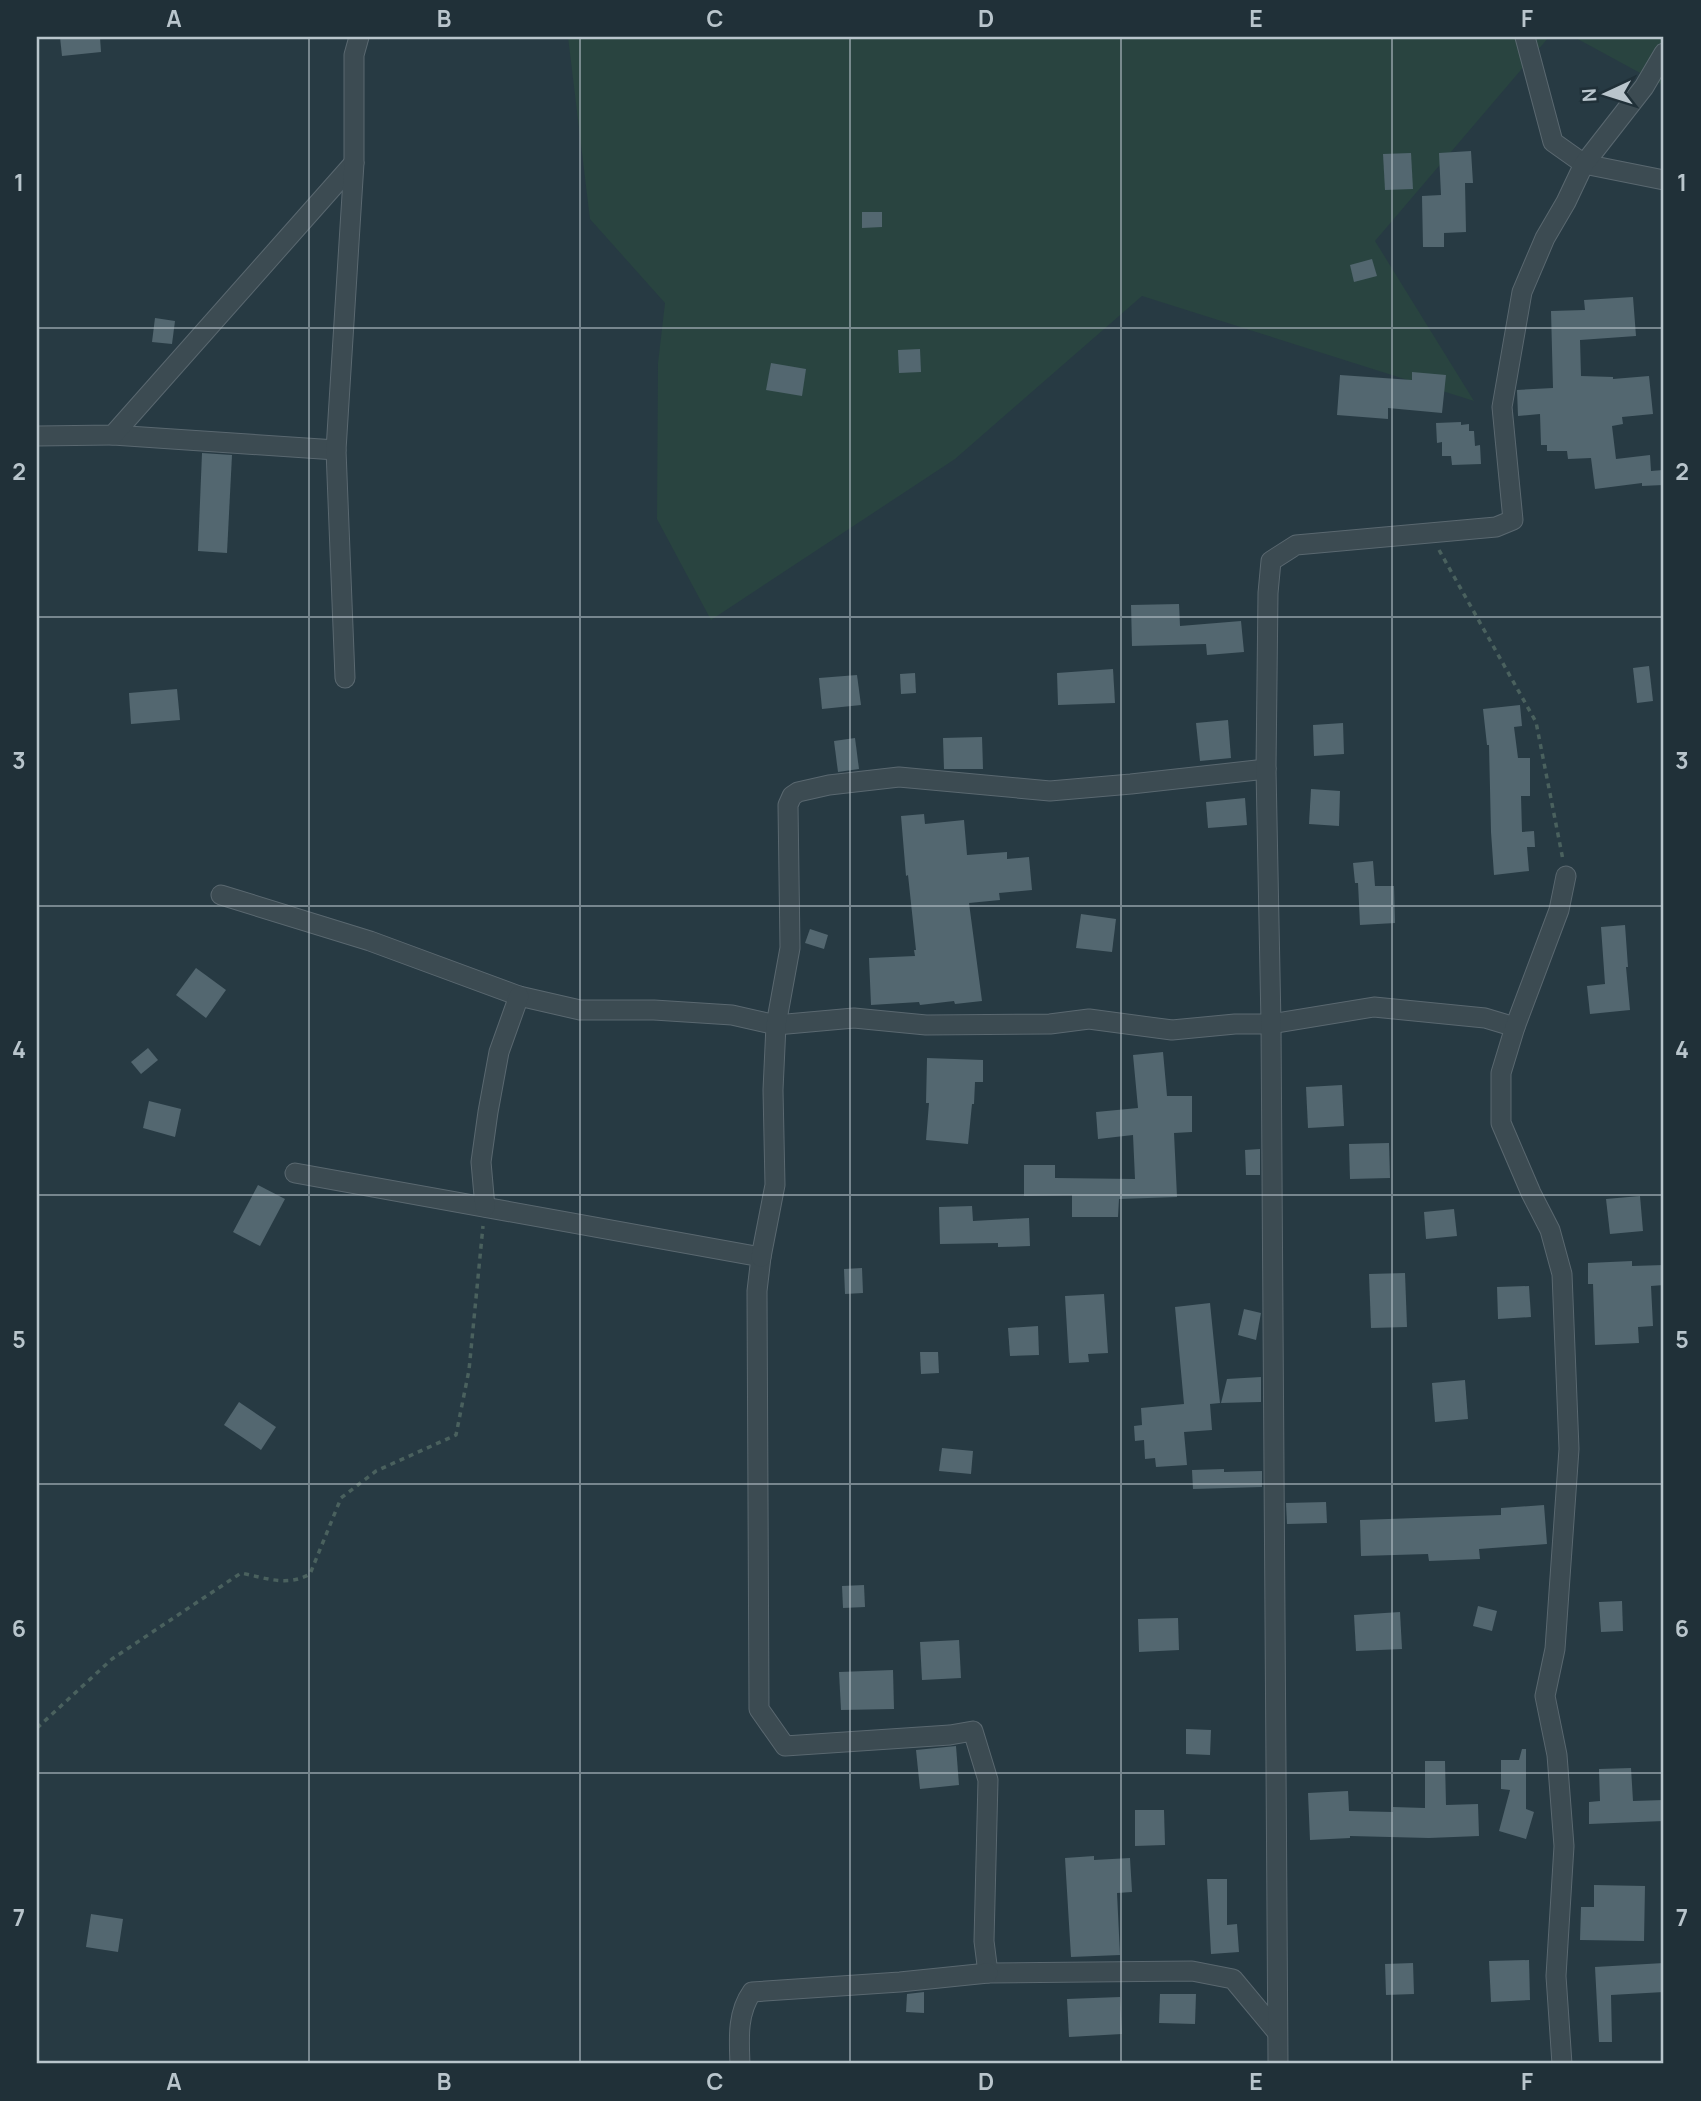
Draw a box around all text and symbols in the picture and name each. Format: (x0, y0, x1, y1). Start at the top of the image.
text: A (166, 2, 182, 34)
text: B (437, 2, 451, 34)
text: C (707, 2, 724, 34)
text: D (978, 2, 994, 34)
text: E (1249, 2, 1263, 34)
text: F (1521, 2, 1533, 34)
north arrow (1572, 60, 1642, 130)
text: N (1576, 87, 1602, 103)
text: 1 (14, 166, 24, 198)
text: 1 (1677, 166, 1687, 198)
text: 2 (12, 455, 26, 487)
text: 2 (1675, 455, 1689, 487)
text: 3 (12, 744, 26, 776)
text: 3 (1675, 744, 1689, 776)
text: 4 (12, 1033, 26, 1065)
text: 4 (1675, 1033, 1689, 1065)
text: 5 (12, 1323, 26, 1355)
text: 5 (1675, 1323, 1689, 1355)
text: 6 (12, 1612, 26, 1644)
text: 6 (1675, 1612, 1689, 1644)
text: 7 (13, 1901, 25, 1933)
text: 7 (1676, 1901, 1688, 1933)
text: A (166, 2065, 182, 2097)
text: B (437, 2065, 451, 2097)
text: C (707, 2065, 724, 2097)
text: D (978, 2065, 994, 2097)
text: E (1249, 2065, 1263, 2097)
text: F (1521, 2065, 1533, 2097)

